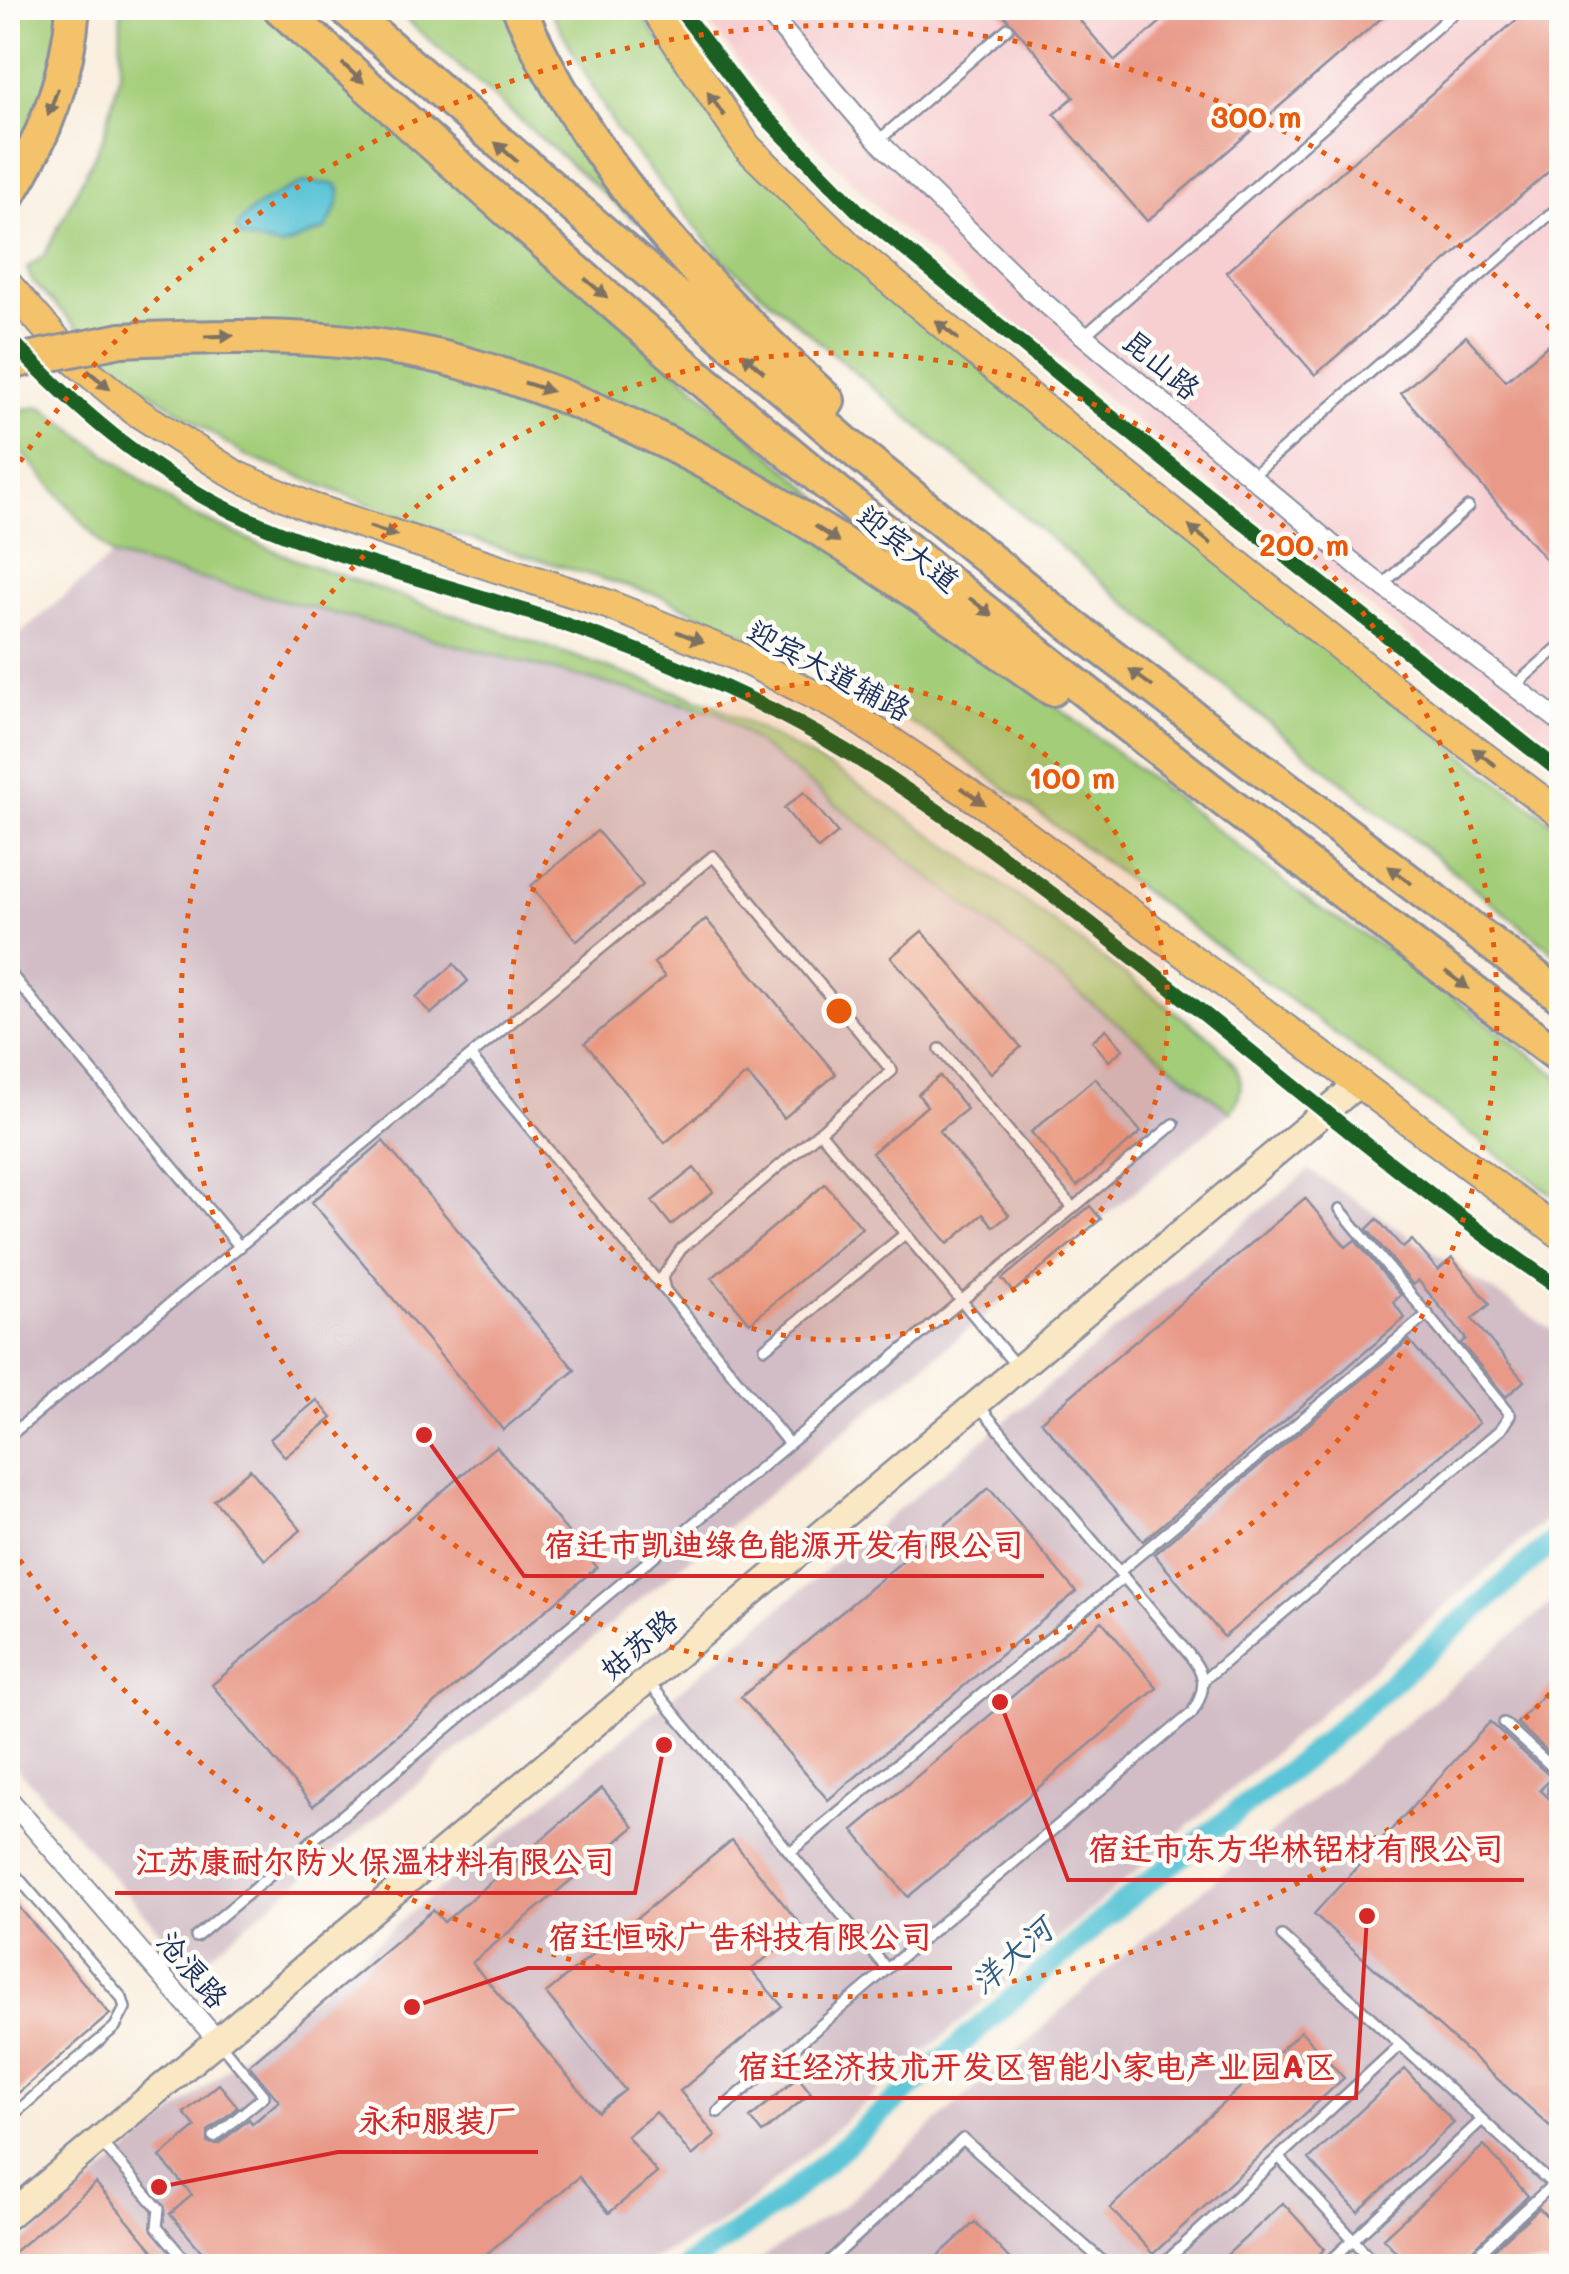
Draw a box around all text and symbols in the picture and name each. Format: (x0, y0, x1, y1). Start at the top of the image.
one-way arrow (340, 61, 365, 83)
one-way arrow (45, 88, 60, 118)
one-way arrow (707, 90, 726, 117)
text: 300 m (1210, 96, 1302, 136)
one-way arrow (494, 141, 519, 163)
one-way arrow (584, 277, 609, 298)
street label: 昆山路 (1115, 319, 1210, 408)
one-way arrow (935, 320, 960, 342)
one-way arrow (203, 328, 235, 344)
one-way arrow (741, 353, 766, 375)
one-way arrow (86, 369, 111, 391)
one-way arrow (523, 381, 553, 396)
street label: 迎宾大道 (850, 495, 969, 600)
one-way arrow (369, 524, 399, 539)
one-way arrow (814, 524, 841, 543)
text: 200 m (1259, 524, 1349, 564)
one-way arrow (1187, 525, 1213, 546)
one-way arrow (969, 596, 994, 617)
street label: 迎宾大道辅路 (741, 609, 919, 729)
one-way arrow (676, 630, 706, 646)
one-way arrow (1128, 669, 1154, 689)
one-way arrow (1471, 747, 1497, 767)
text: 100 m (1029, 757, 1115, 797)
one-way arrow (960, 786, 986, 805)
one-way arrow (1387, 865, 1413, 885)
one-way arrow (1444, 970, 1470, 990)
centre of rings (821, 993, 857, 1029)
callout: 宿迁市凯迪绿色能源开发有限公司 (524, 1514, 1044, 1576)
text: 宿迁市凯迪绿色能源开发有限公司 (544, 1522, 1024, 1564)
street label: 姑苏路 (590, 1599, 685, 1688)
callout: 宿迁市东方华林铝材有限公司 (1068, 1818, 1524, 1880)
text: 宿迁市东方华林铝材有限公司 (1088, 1826, 1504, 1868)
callout: 江苏康耐尔防火保温材料有限公司 (115, 1831, 635, 1893)
text: 江苏康耐尔防火保温材料有限公司 (135, 1839, 615, 1881)
water label: 洋大河 (961, 1904, 1064, 2002)
callout: 宿迁恒咏广告科技有限公司 (528, 1906, 952, 1968)
text: 宿迁恒咏广告科技有限公司 (548, 1914, 932, 1956)
street label: 沧浪路 (149, 1922, 238, 2016)
callout: 宿迁经济技术开发区智能小家电产业园A区 (718, 2036, 1356, 2098)
text: 宿迁经济技术开发区智能小家电产业园A区 (738, 2044, 1336, 2086)
callout: 永和服装厂 (338, 2090, 538, 2152)
text: 永和服装厂 (358, 2098, 518, 2140)

